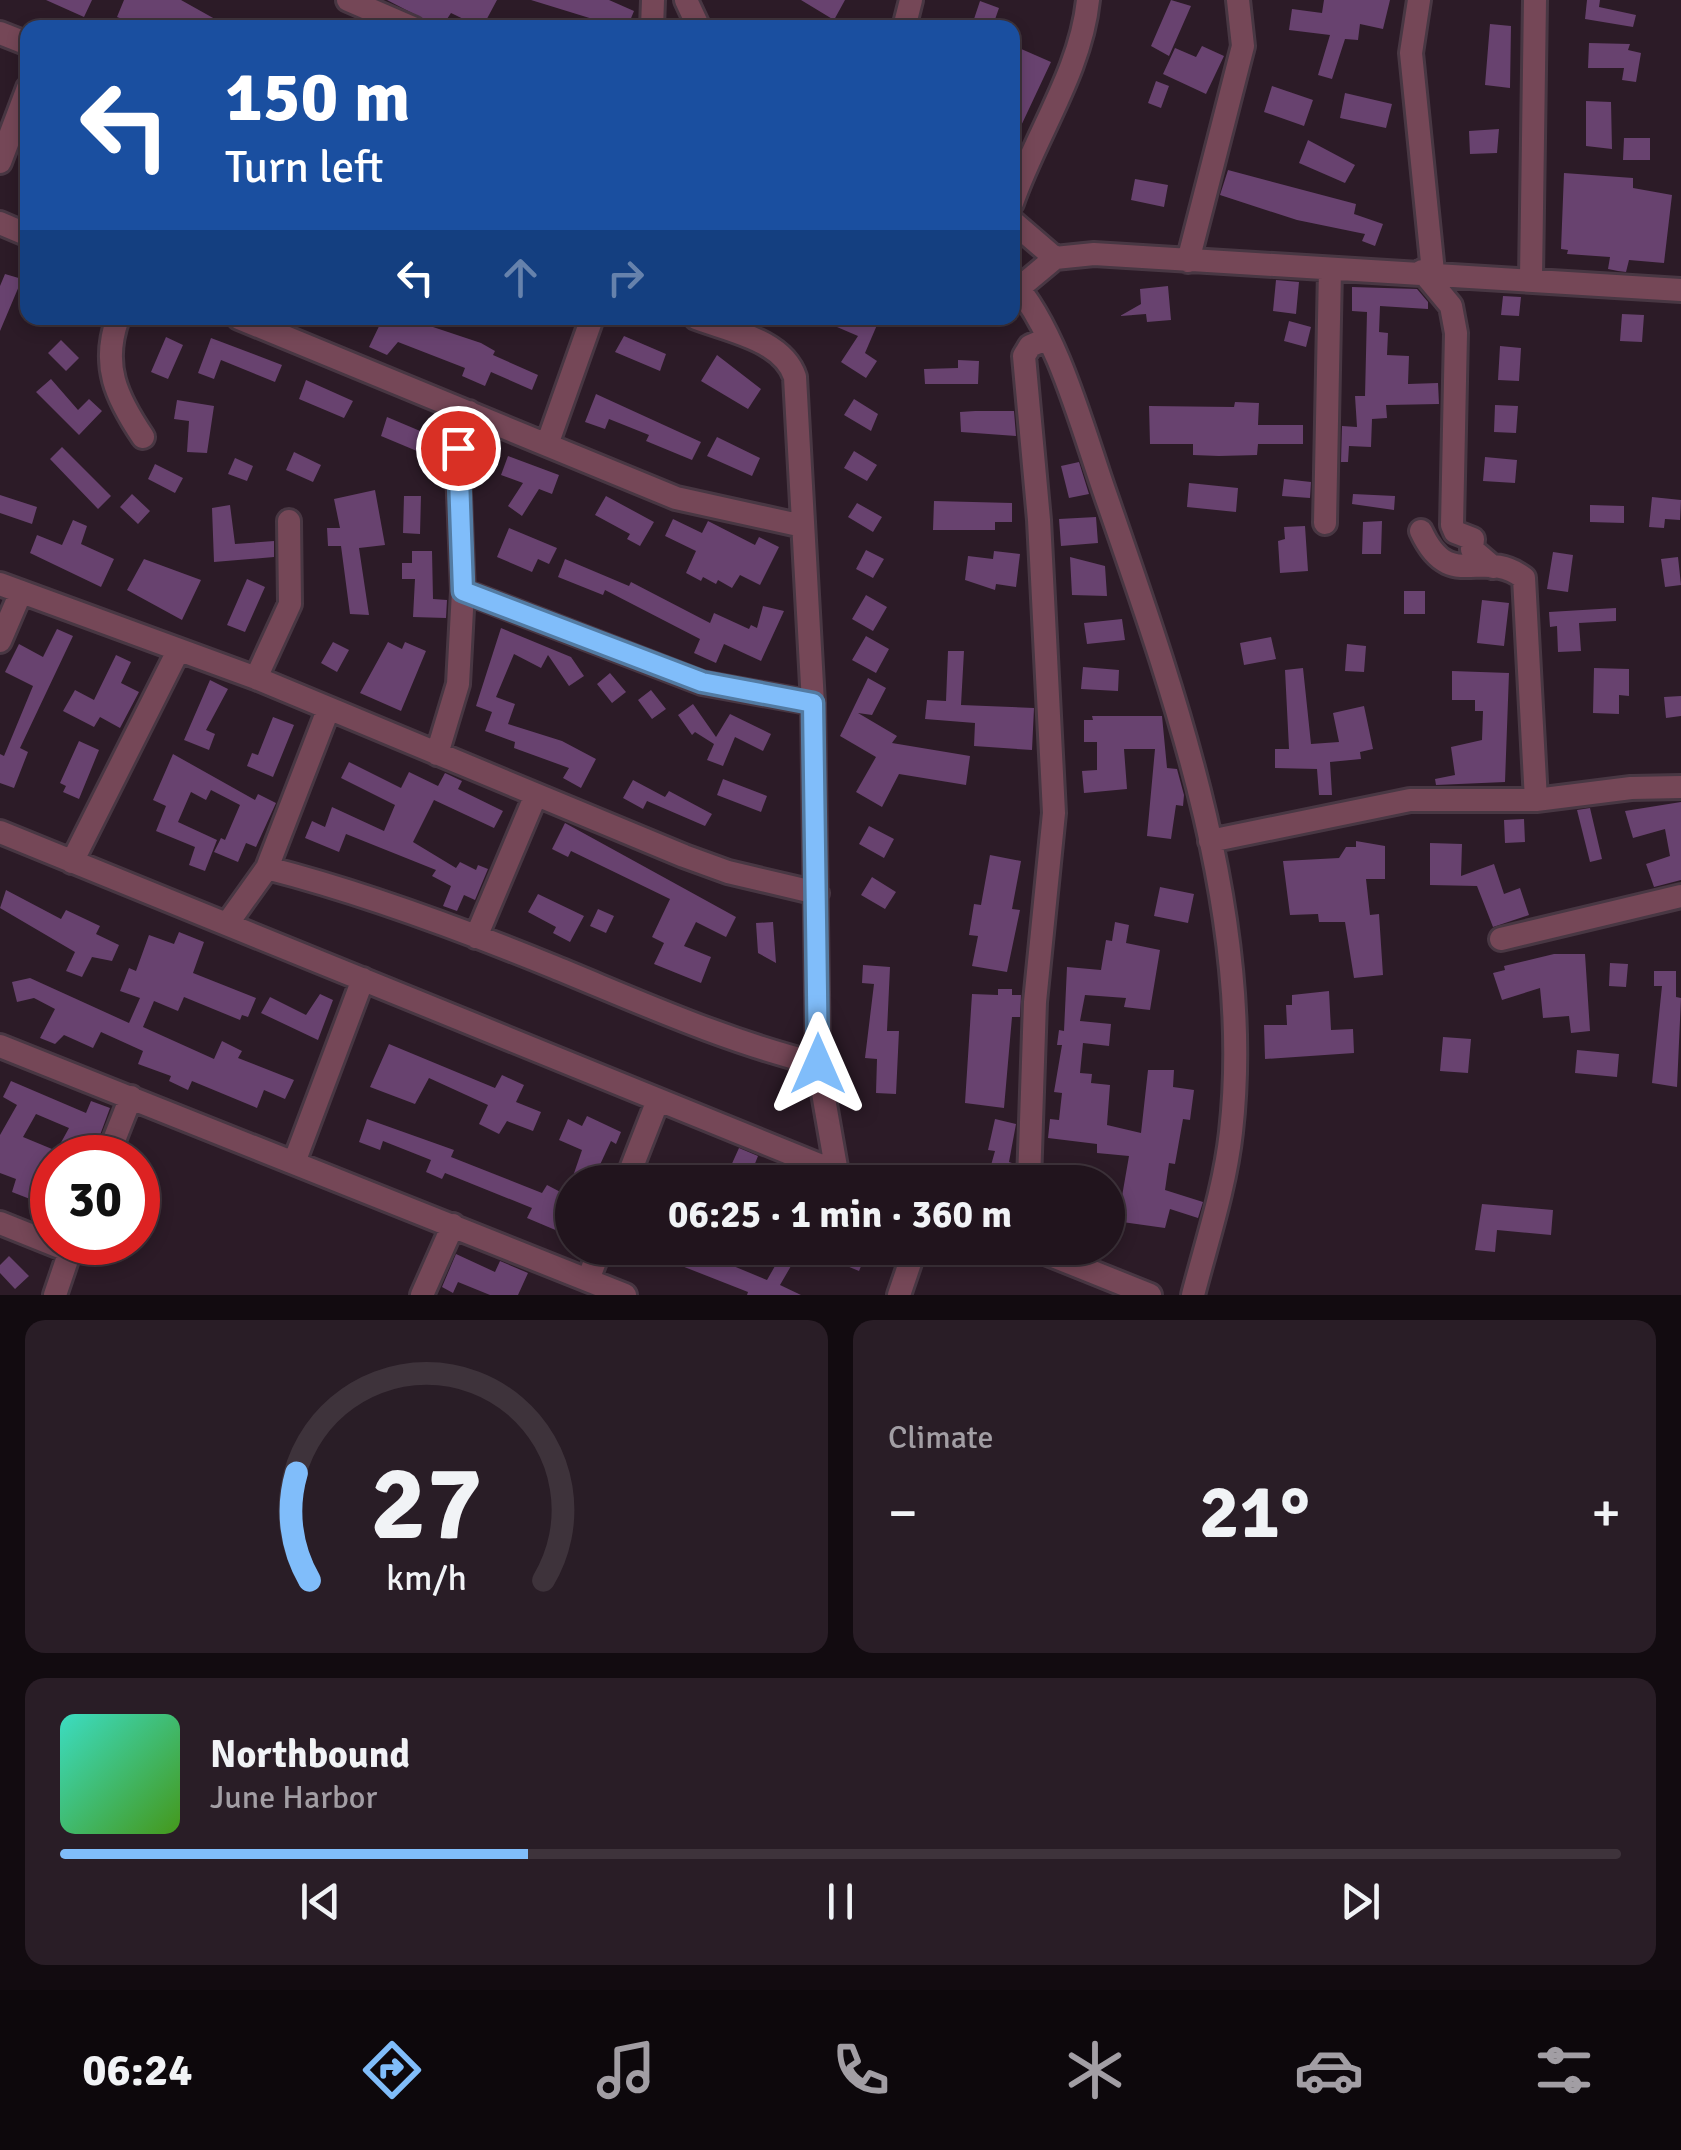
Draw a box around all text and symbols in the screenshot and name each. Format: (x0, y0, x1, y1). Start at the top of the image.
text: 150 m (225, 54, 410, 140)
icon: left (60, 60, 190, 190)
text: Turn left (225, 140, 384, 195)
icon: left (388, 250, 443, 305)
icon: ahead (493, 250, 548, 305)
icon: right (598, 250, 653, 305)
pin (416, 406, 501, 491)
icon: arrive (431, 421, 486, 476)
position arrow (766, 1012, 870, 1116)
speed limit sign: 30 (30, 1135, 160, 1265)
text: 06:25 · 1 min · 360 m (668, 1191, 1012, 1238)
text: Climate (888, 1418, 994, 1457)
text: 27 (370, 1440, 483, 1568)
text: 21° (1199, 1466, 1310, 1559)
text: − (888, 1479, 918, 1547)
text: + (1591, 1479, 1621, 1547)
text: km/h (386, 1556, 467, 1600)
text: Northbound (210, 1731, 410, 1778)
text: June Harbor (210, 1778, 377, 1817)
icon: previous (293, 1874, 348, 1929)
icon: pause (813, 1874, 868, 1929)
icon: next (1333, 1874, 1388, 1929)
icon: directions (357, 2035, 427, 2105)
icon: music (591, 2035, 661, 2105)
icon: phone (826, 2035, 896, 2105)
icon: climate (1060, 2035, 1130, 2105)
icon: car (1294, 2035, 1364, 2105)
icon: filters (1529, 2035, 1599, 2105)
text: 06:24 (82, 2043, 193, 2098)

